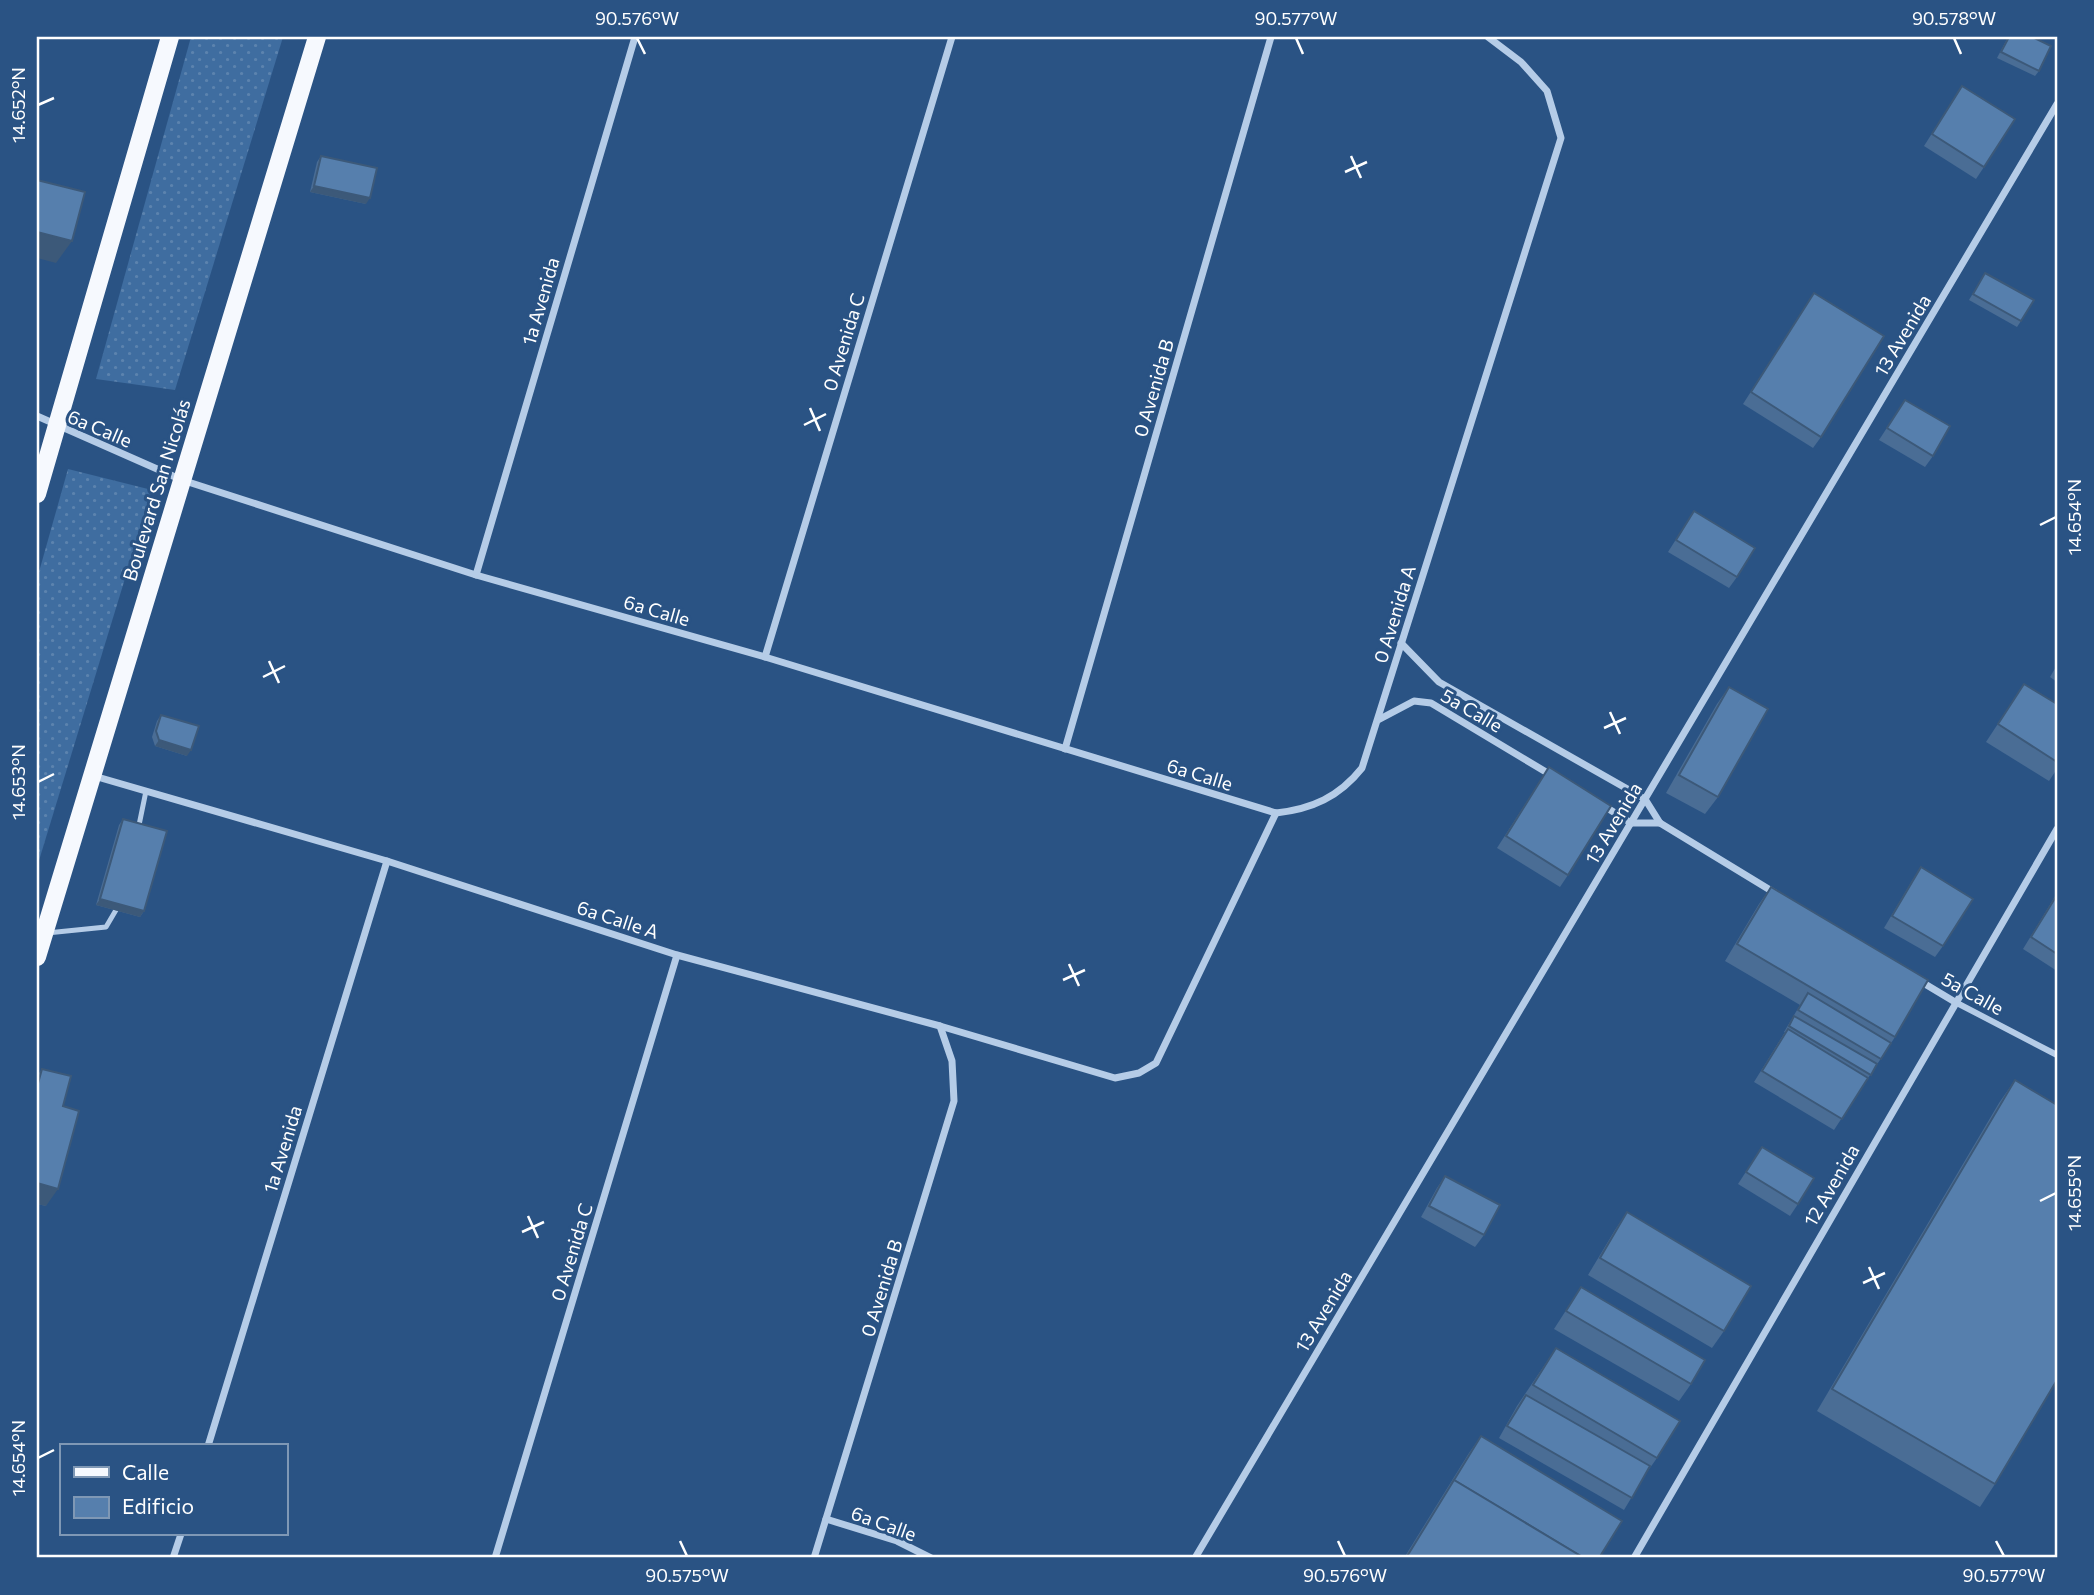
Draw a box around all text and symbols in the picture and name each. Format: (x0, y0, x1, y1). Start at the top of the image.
text: 90.576°W (595, 7, 679, 29)
text: 90.577°W (1255, 7, 1337, 29)
text: 90.578°W (1912, 7, 1996, 29)
text: 14.652°N (7, 67, 29, 143)
street label: 1a Avenida (517, 254, 563, 348)
street label: 0 Avenida C (817, 290, 869, 394)
street label: 13 Avenida (1869, 290, 1935, 380)
street label: 0 Avenida B (1128, 337, 1178, 439)
street label: Boulevard San Nicolás (117, 396, 195, 584)
street label: 6a Calle (64, 404, 136, 452)
text: 14.654°N (2063, 479, 2085, 555)
street label: 0 Avenida A (1368, 562, 1420, 666)
street label: 6a Calle (621, 590, 693, 630)
street label: 5a Calle (1437, 683, 1507, 737)
text: 14.653°N (7, 744, 29, 820)
street label: 6a Calle (1164, 753, 1236, 795)
street label: 13 Avenida (1580, 778, 1646, 868)
street label: 6a Calle A (574, 895, 662, 943)
street label: 5a Calle (1938, 967, 2008, 1019)
street label: 1a Avenida (258, 1103, 306, 1195)
street label: 12 Avenida (1798, 1140, 1864, 1230)
text: 14.655°N (2063, 1155, 2085, 1231)
street label: 0 Avenida C (545, 1200, 597, 1304)
street label: 0 Avenida B (855, 1237, 907, 1339)
street label: 13 Avenida (1290, 1266, 1356, 1356)
text: 14.654°N (7, 1420, 29, 1496)
legend (60, 1444, 287, 1536)
text: Calle (122, 1459, 169, 1484)
text: Edificio (122, 1493, 194, 1518)
street label: 6a Calle (848, 1501, 920, 1545)
text: 90.575°W (645, 1564, 729, 1586)
text: 90.576°W (1303, 1564, 1387, 1586)
text: 90.577°W (1963, 1564, 2045, 1586)

